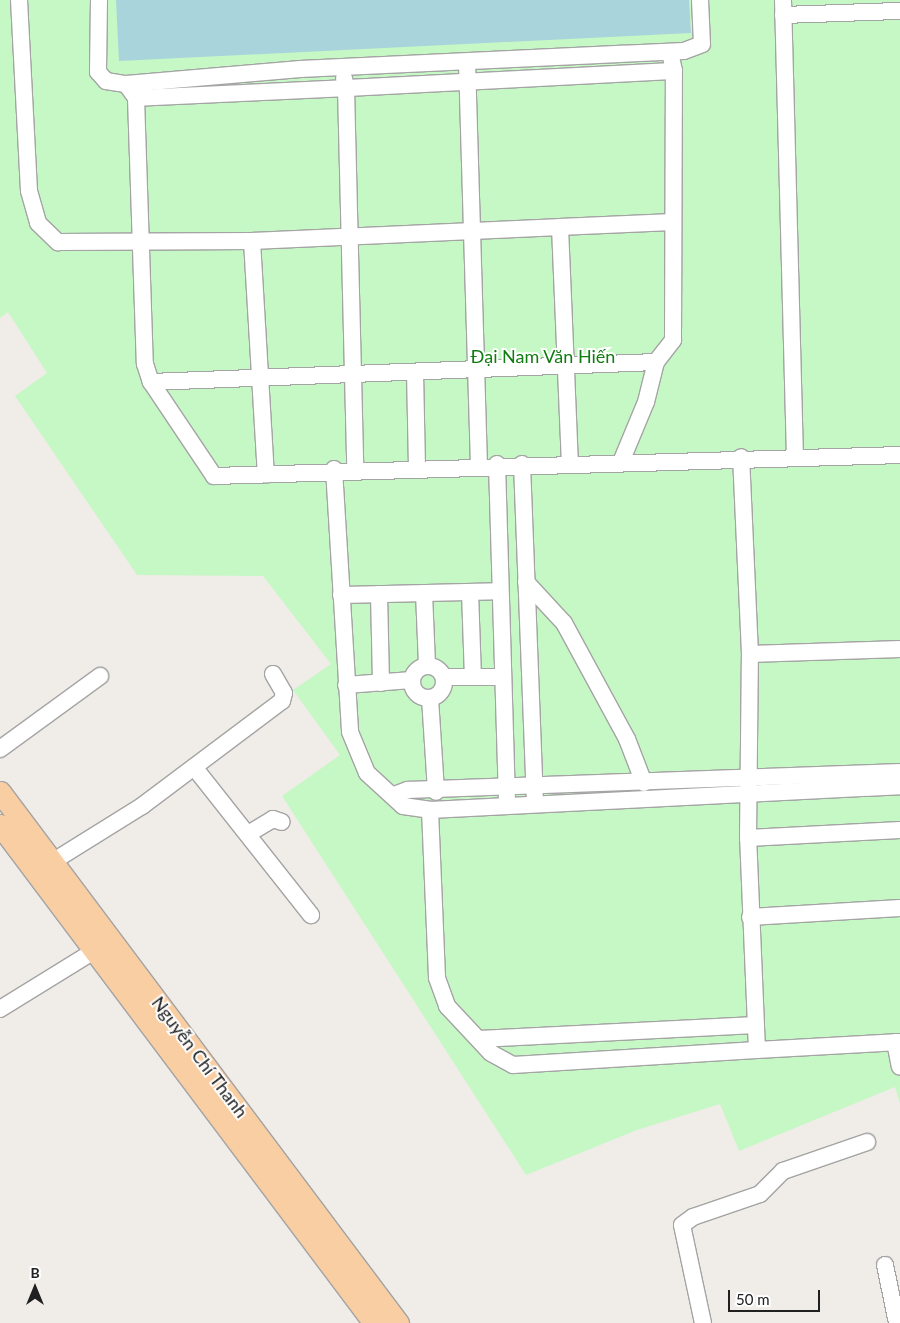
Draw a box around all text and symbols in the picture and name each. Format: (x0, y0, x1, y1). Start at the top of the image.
park label: Đại Nam Văn Hiến (470, 345, 616, 367)
street label: Nguyễn Chí Thanh (147, 992, 253, 1122)
north arrow (10, 1263, 60, 1313)
text: B (30, 1264, 40, 1281)
scale bar (730, 1280, 822, 1312)
text: 50 m (736, 1290, 770, 1308)

